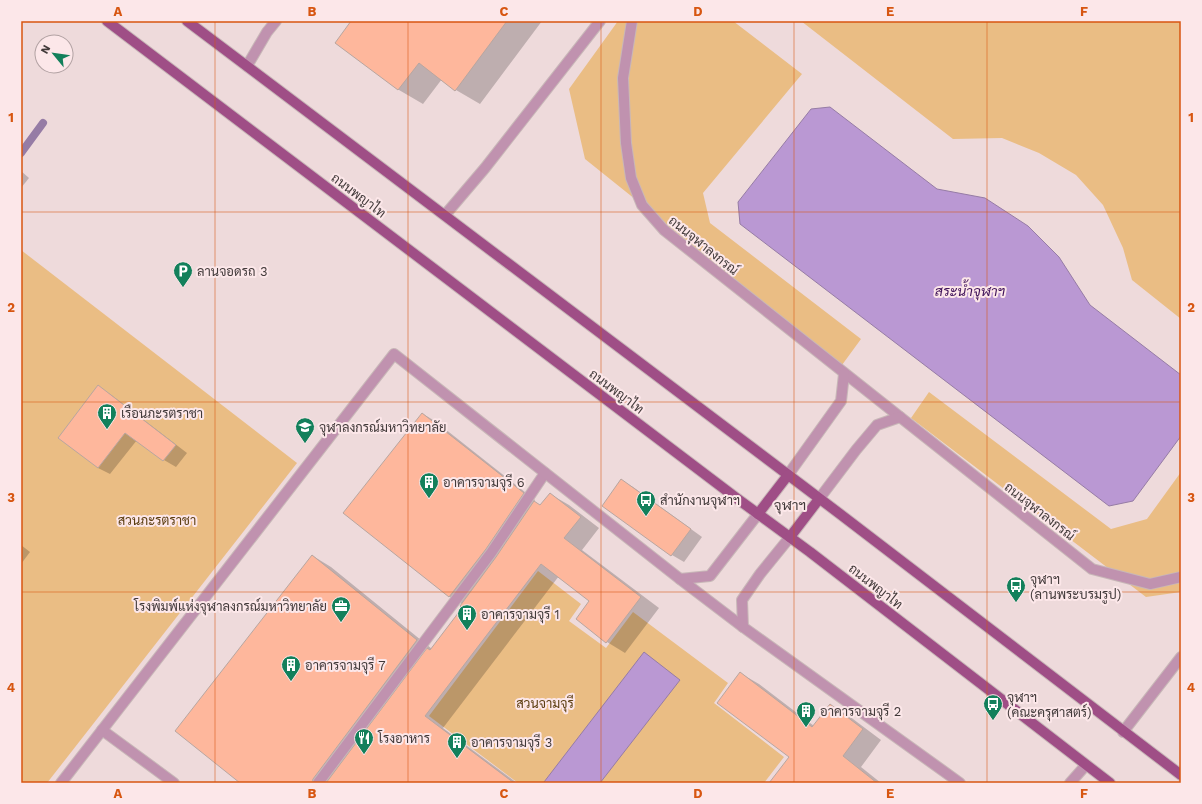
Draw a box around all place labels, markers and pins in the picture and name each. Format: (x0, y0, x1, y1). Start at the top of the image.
parking icon: ลานจอดรถ 3 (172, 260, 194, 288)
place label: ลานจอดรถ 3 (197, 264, 268, 279)
building icon: เรือนภะรตราชา (96, 402, 118, 430)
place label: เรือนภะรตราชา (121, 404, 203, 421)
school or university icon: จุฬาลงกรณ์มหาวิทยาลัย (294, 416, 316, 444)
place label: จุฬาลงกรณ์มหาวิทยาลัย (319, 418, 446, 437)
building icon: อาคารจามจุรี 6 (418, 471, 440, 499)
place label: อาคารจามจุรี 6 (443, 473, 525, 492)
bus stop icon: สำนักงานจุฬาฯ (635, 489, 657, 517)
place label: สำนักงานจุฬาฯ (660, 493, 740, 510)
place label: จุฬาฯ (ลานพระบรมรูป) (1030, 572, 1121, 604)
bus stop icon: จุฬาฯ (ลานพระบรมรูป) (1005, 575, 1027, 603)
office icon: โรงพิมพ์แห่งจุฬาลงกรณ์มหาวิทยาลัย (330, 595, 352, 623)
place label: โรงพิมพ์แห่งจุฬาลงกรณ์มหาวิทยาลัย (133, 597, 327, 616)
building icon: อาคารจามจุรี 1 (456, 603, 478, 631)
place label: อาคารจามจุรี 1 (481, 605, 560, 624)
building icon: อาคารจามจุรี 7 (280, 654, 302, 682)
place label: อาคารจามจุรี 7 (305, 656, 386, 675)
place label: จุฬาฯ (คณะครุศาสตร์) (1007, 690, 1092, 722)
bus stop icon: จุฬาฯ (คณะครุศาสตร์) (982, 693, 1004, 721)
building icon: อาคารจามจุรี 2 (795, 700, 817, 728)
place label: อาคารจามจุรี 2 (820, 702, 901, 721)
restaurant icon: โรงอาหาร (353, 727, 375, 755)
place label: โรงอาหาร (377, 730, 430, 746)
building icon: อาคารจามจุรี 3 (446, 731, 468, 759)
place label: อาคารจามจุรี 3 (471, 733, 552, 752)

